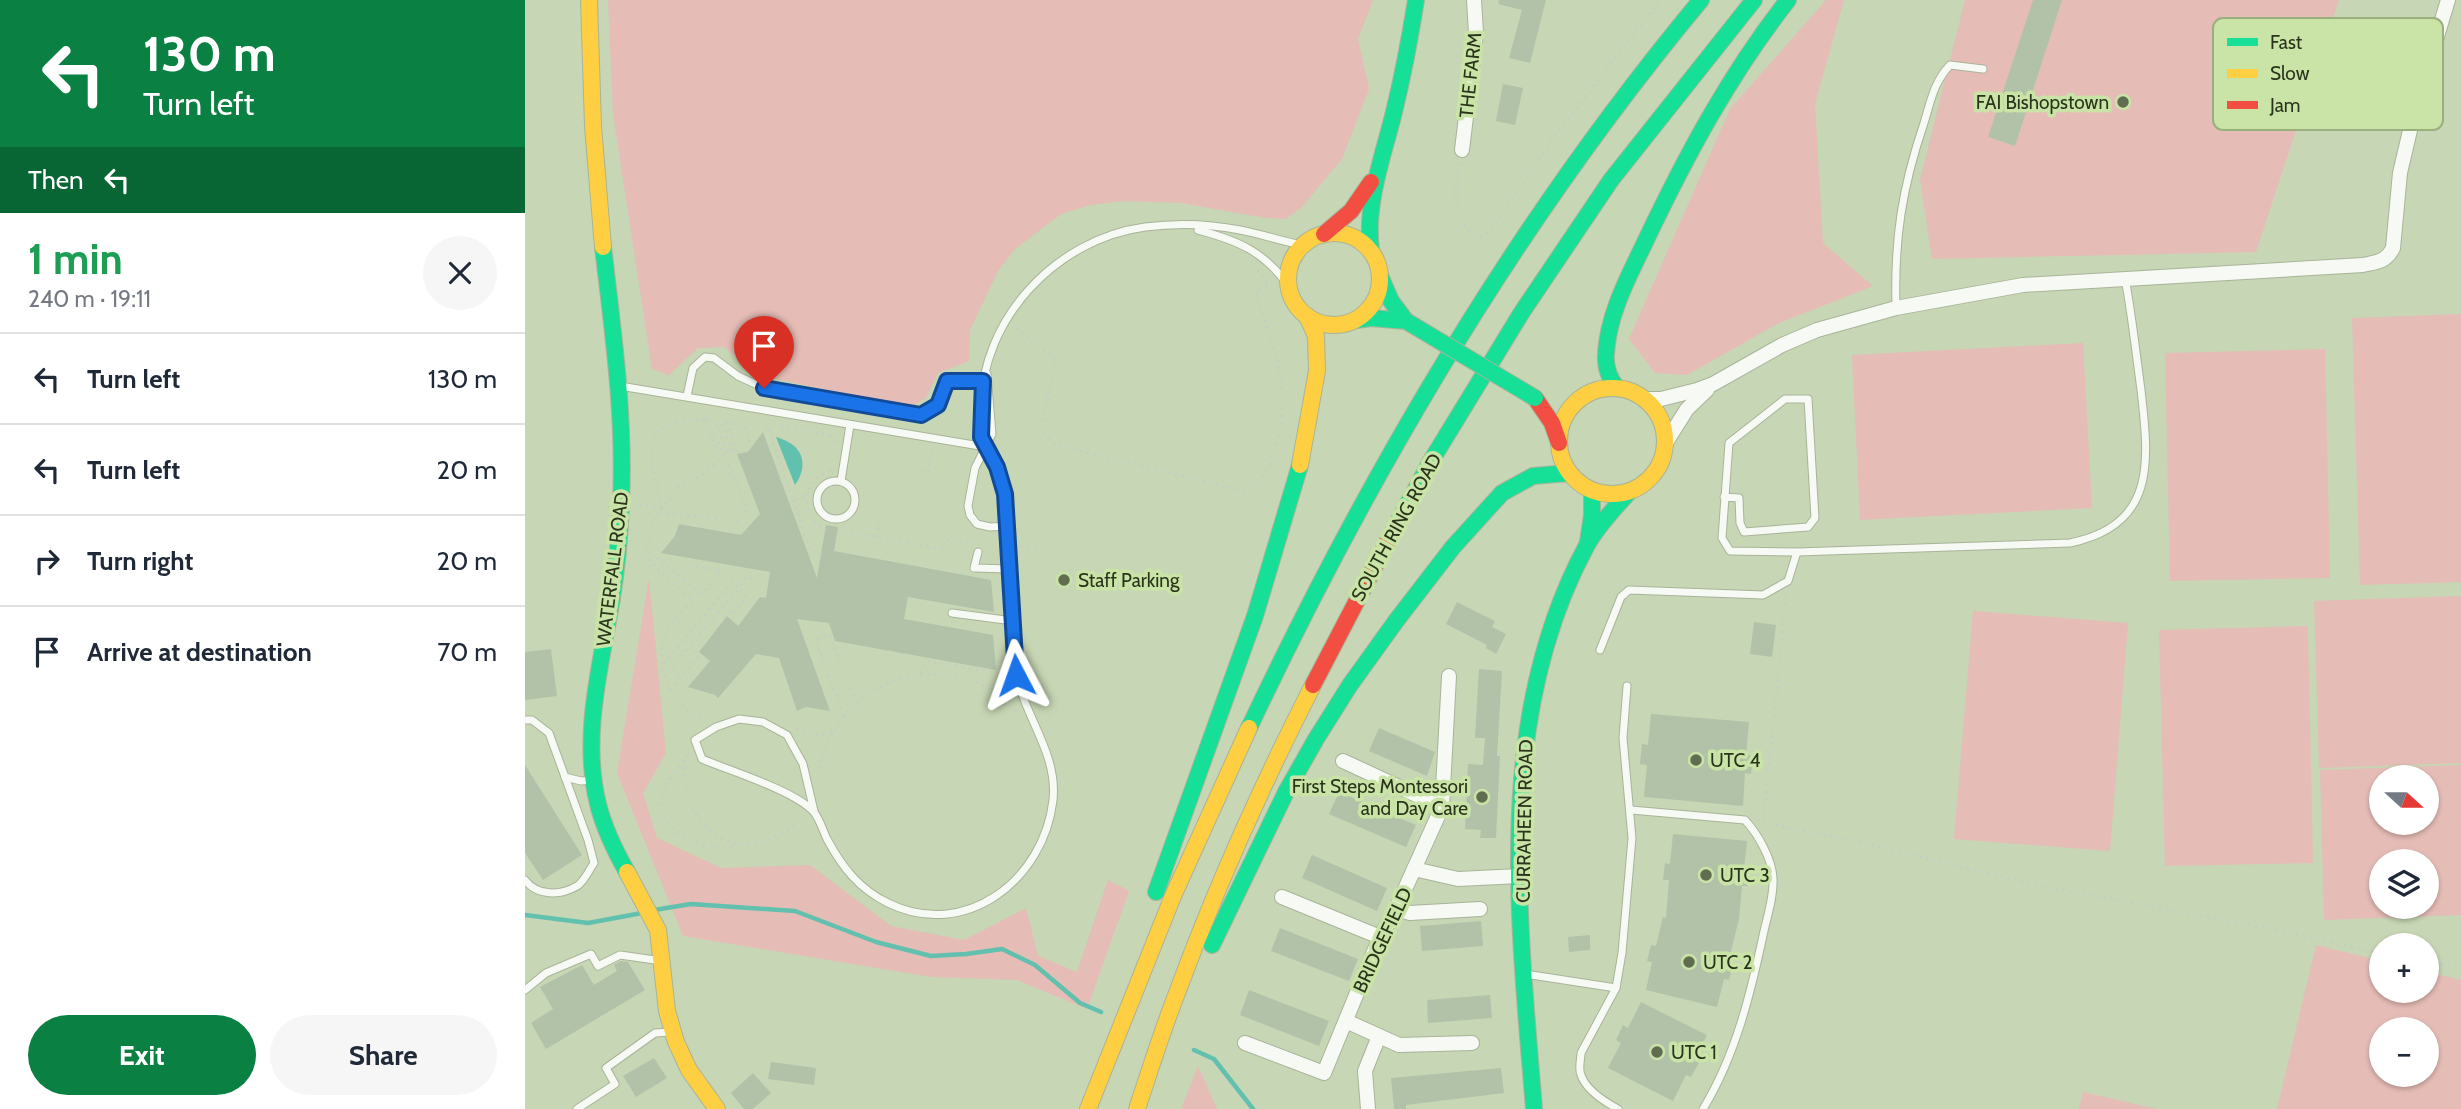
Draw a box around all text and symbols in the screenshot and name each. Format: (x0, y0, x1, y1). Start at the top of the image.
legend (2213, 18, 2443, 130)
text: 130 m (143, 24, 276, 83)
icon: left (28, 28, 119, 119)
street label: THE FARM (1455, 31, 1486, 119)
text: Fast (2270, 31, 2303, 54)
text: Slow (2270, 62, 2310, 85)
text: Turn left (143, 84, 254, 123)
place label: FAI Bishopstown (1976, 91, 2109, 114)
marker: FAI Bishopstown (2115, 94, 2131, 110)
text: Jam (2269, 94, 2300, 117)
icon: left (98, 161, 136, 199)
text: Then (28, 164, 84, 196)
text: 1 min (28, 233, 123, 285)
button: close (423, 236, 497, 310)
text: 240 m · 19:11 (28, 285, 151, 313)
pin (734, 316, 794, 388)
icon: arrive (745, 327, 783, 365)
icon: left (28, 360, 66, 398)
text: Turn left (87, 363, 180, 395)
text: 130 m (428, 363, 497, 395)
street label: SOUTH RING ROAD (1346, 449, 1447, 605)
icon: left (28, 451, 66, 489)
text: Turn left (87, 454, 180, 486)
text: 20 m (437, 454, 497, 486)
street label: WATERFALL ROAD (592, 490, 633, 648)
icon: right (28, 542, 66, 580)
text: Turn right (87, 545, 193, 577)
text: 20 m (437, 545, 497, 577)
place label: Staff Parking (1078, 569, 1180, 592)
marker: Staff Parking (1056, 572, 1072, 588)
icon: arrive (28, 633, 66, 671)
text: Arrive at destination (87, 636, 312, 668)
text: 70 m (437, 636, 497, 668)
position arrow (979, 638, 1053, 712)
street label: CURRAHEEN ROAD (1512, 739, 1537, 903)
place label: UTC 4 (1710, 749, 1760, 772)
marker: UTC 4 (1688, 752, 1704, 768)
north arrow (2369, 765, 2439, 835)
map controls (2369, 765, 2439, 1087)
place label: First Steps Montessori and Day Care (1292, 775, 1468, 820)
marker: First Steps Montessori and Day Care (1474, 789, 1490, 805)
button: layers (2369, 849, 2439, 919)
place label: UTC 3 (1720, 864, 1770, 887)
marker: UTC 3 (1698, 867, 1714, 883)
street label: BRIDGEFIELD (1348, 884, 1417, 996)
button: + (2369, 933, 2439, 1003)
place label: UTC 2 (1703, 951, 1752, 974)
marker: UTC 2 (1681, 954, 1697, 970)
button: Exit (28, 1015, 256, 1095)
button: Share (270, 1015, 497, 1095)
button: − (2369, 1017, 2439, 1087)
place label: UTC 1 (1671, 1041, 1717, 1064)
marker: UTC 1 (1649, 1044, 1665, 1060)

